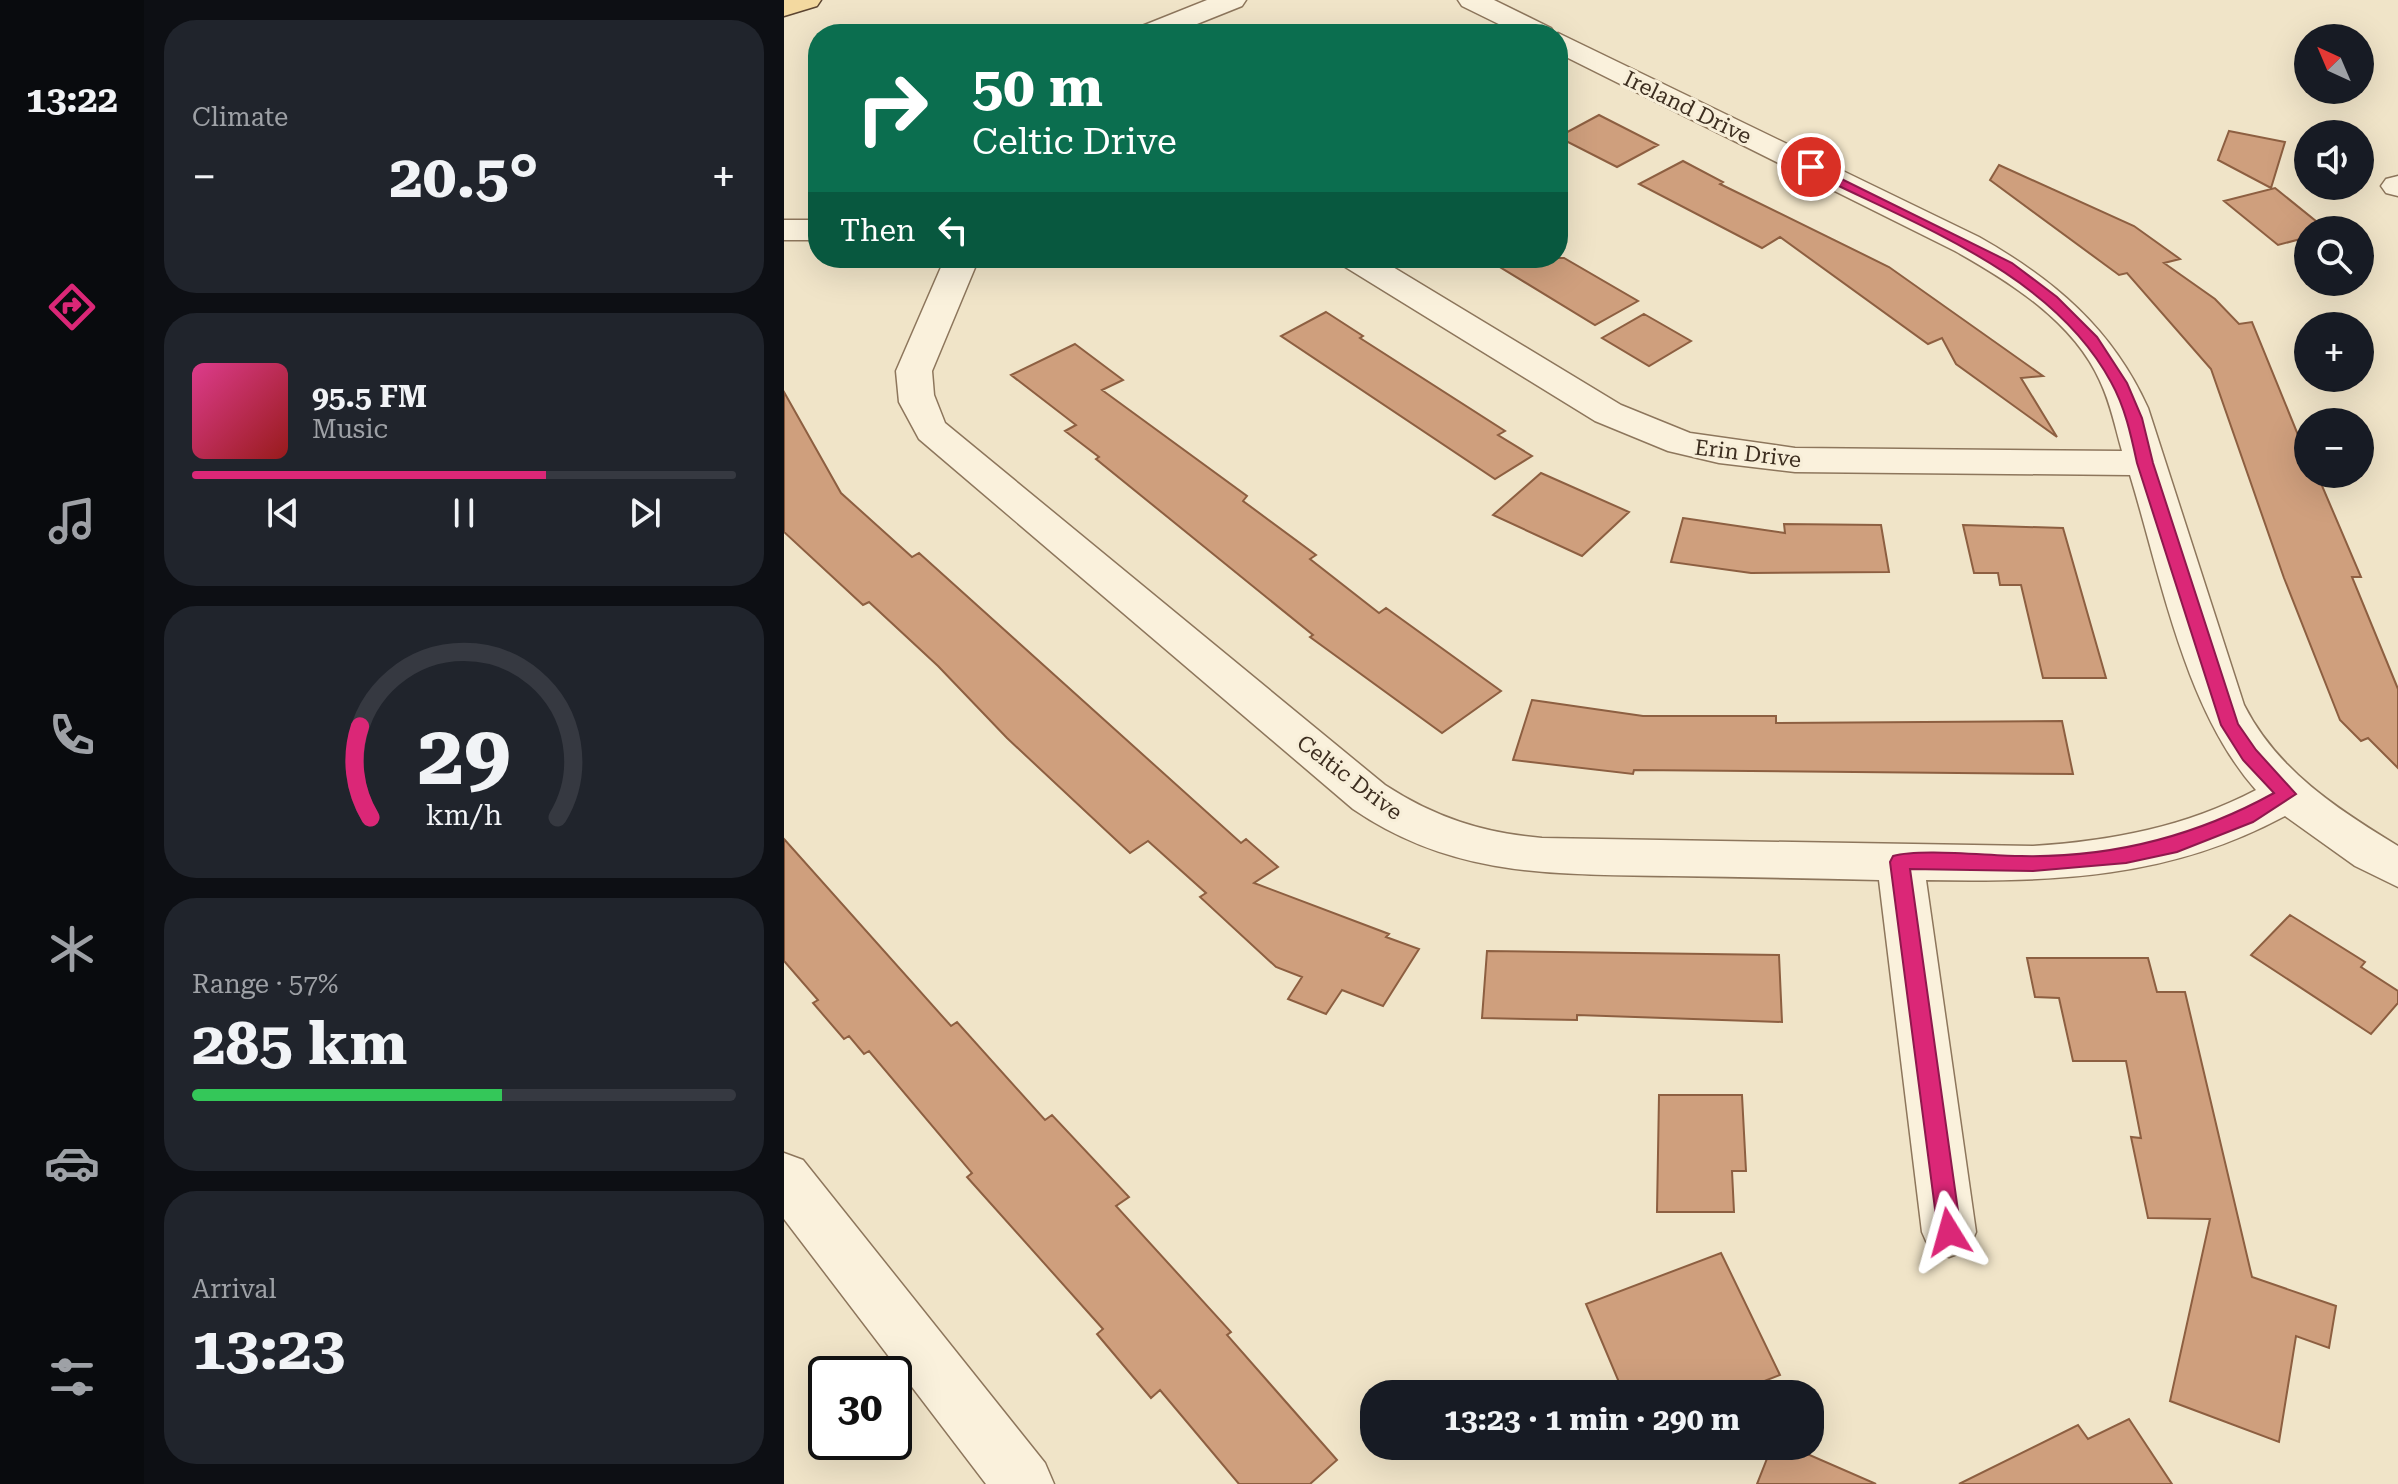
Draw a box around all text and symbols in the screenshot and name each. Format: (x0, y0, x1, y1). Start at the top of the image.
north arrow (2294, 24, 2374, 104)
map controls (2294, 24, 2374, 488)
text: 50 m (972, 54, 1103, 120)
icon: right (840, 56, 944, 160)
street label: Ireland Drive (1620, 66, 1756, 149)
text: 13:22 (26, 79, 118, 121)
text: Climate (192, 102, 288, 132)
button: sound (2294, 120, 2374, 200)
text: Celtic Drive (972, 121, 1177, 163)
pin (1777, 133, 1845, 201)
text: 20.5° (389, 141, 539, 212)
icon: arrive (1789, 145, 1833, 189)
text: − (192, 151, 217, 203)
text: + (711, 151, 736, 203)
icon: left (931, 208, 975, 252)
text: Then (840, 213, 915, 248)
button: search (2294, 216, 2374, 296)
icon: directions (44, 279, 100, 335)
button: + (2294, 312, 2374, 392)
text: 95.5 FM (312, 379, 427, 414)
button: − (2294, 408, 2374, 488)
text: Music (312, 414, 388, 444)
street label: Erin Drive (1693, 435, 1803, 472)
icon: previous (261, 491, 305, 535)
icon: pause (442, 491, 486, 535)
icon: next (623, 491, 667, 535)
icon: music (44, 493, 100, 549)
icon: phone (44, 707, 100, 763)
text: 29 (417, 707, 511, 804)
street label: Celtic Drive (1292, 730, 1407, 825)
text: km/h (426, 798, 502, 832)
icon: climate (44, 921, 100, 977)
text: Range · 57% (192, 969, 338, 999)
text: 285 km (192, 1008, 407, 1079)
icon: car (44, 1135, 100, 1191)
position arrow (1907, 1190, 1991, 1274)
text: Arrival (192, 1274, 277, 1304)
text: 13:23 (192, 1313, 345, 1384)
icon: filters (44, 1349, 100, 1405)
speed limit sign: 30 (808, 1356, 912, 1460)
text: 13:23 · 1 min · 290 m (1444, 1402, 1740, 1437)

